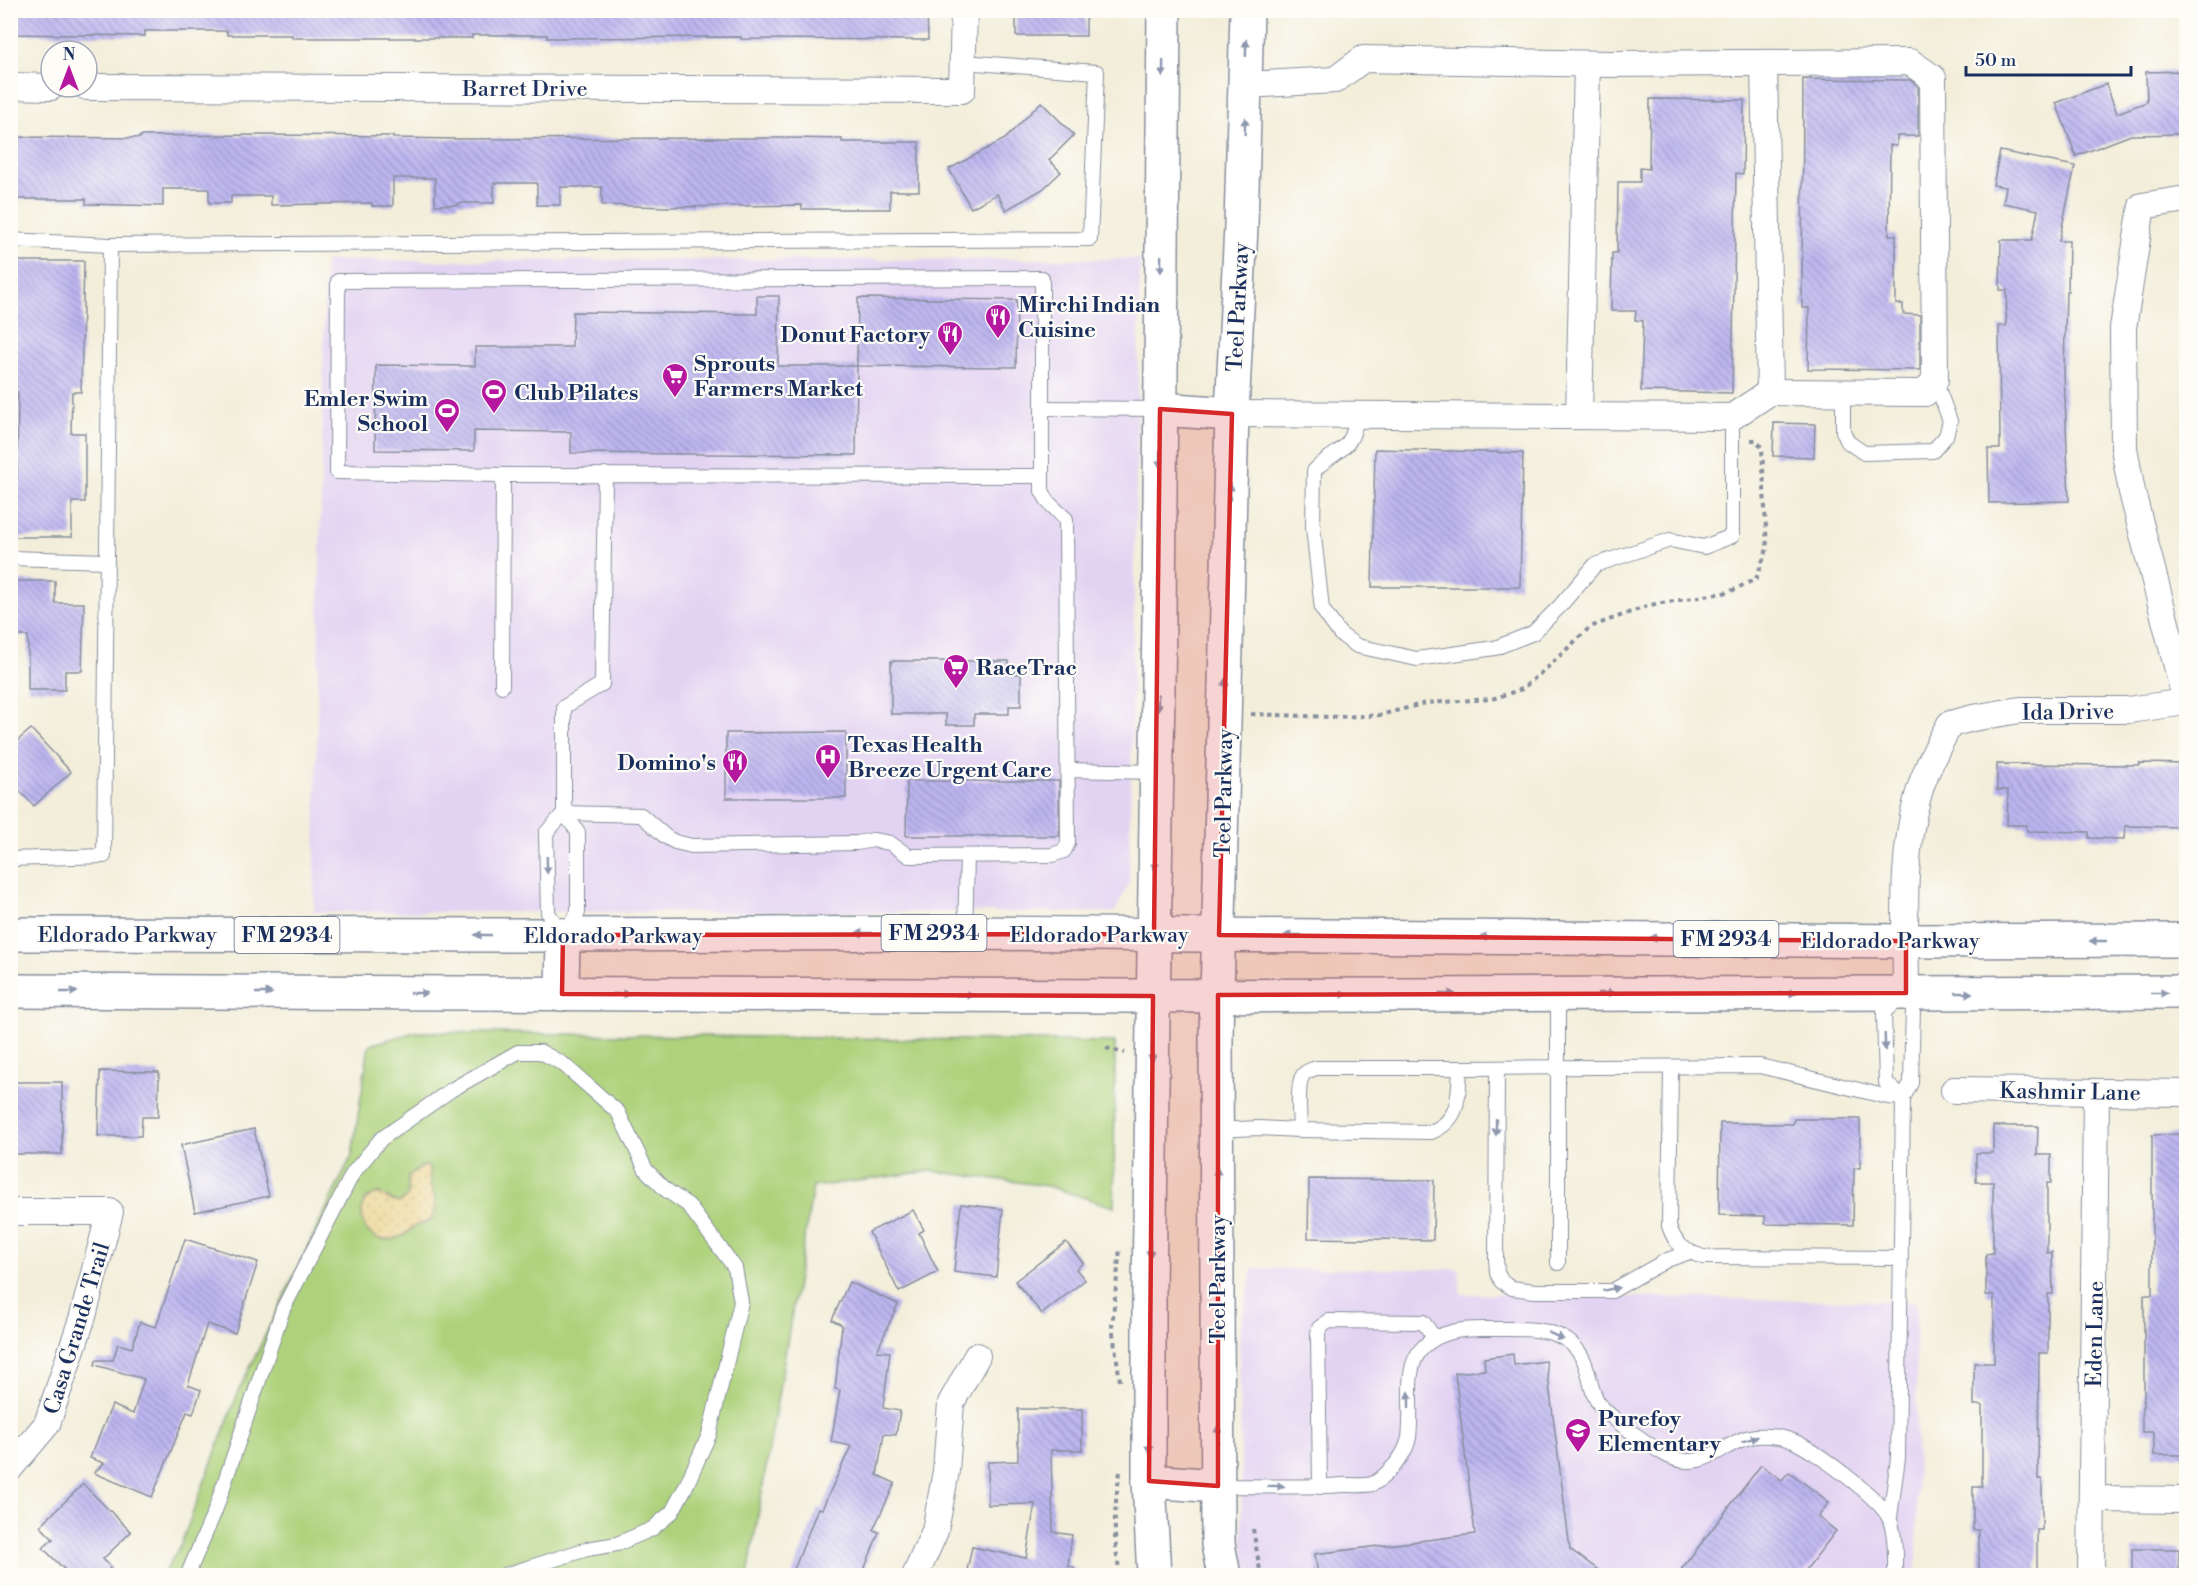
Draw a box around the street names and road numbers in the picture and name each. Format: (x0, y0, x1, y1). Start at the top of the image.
street label: Barret Drive (461, 76, 588, 103)
street label: Teel Parkway (1222, 241, 1255, 372)
street label: Ida Drive (2022, 698, 2115, 727)
street label: Teel Parkway (1210, 728, 1239, 858)
road number: FM 2934 (882, 915, 986, 951)
road number: FM 2934 (234, 917, 340, 953)
road number: FM 2934 (1674, 921, 1778, 957)
street label: Eldorado Parkway (37, 922, 217, 949)
street label: Eldorado Parkway (1009, 922, 1189, 949)
street label: Eldorado Parkway (523, 923, 703, 950)
street label: Eldorado Parkway (1800, 928, 1980, 955)
street label: Kashmir Lane (1999, 1078, 2141, 1107)
street label: Teel Parkway (1205, 1214, 1232, 1344)
street label: Casa Grande Trail (38, 1239, 117, 1418)
street label: Eden Lane (2081, 1281, 2110, 1387)

